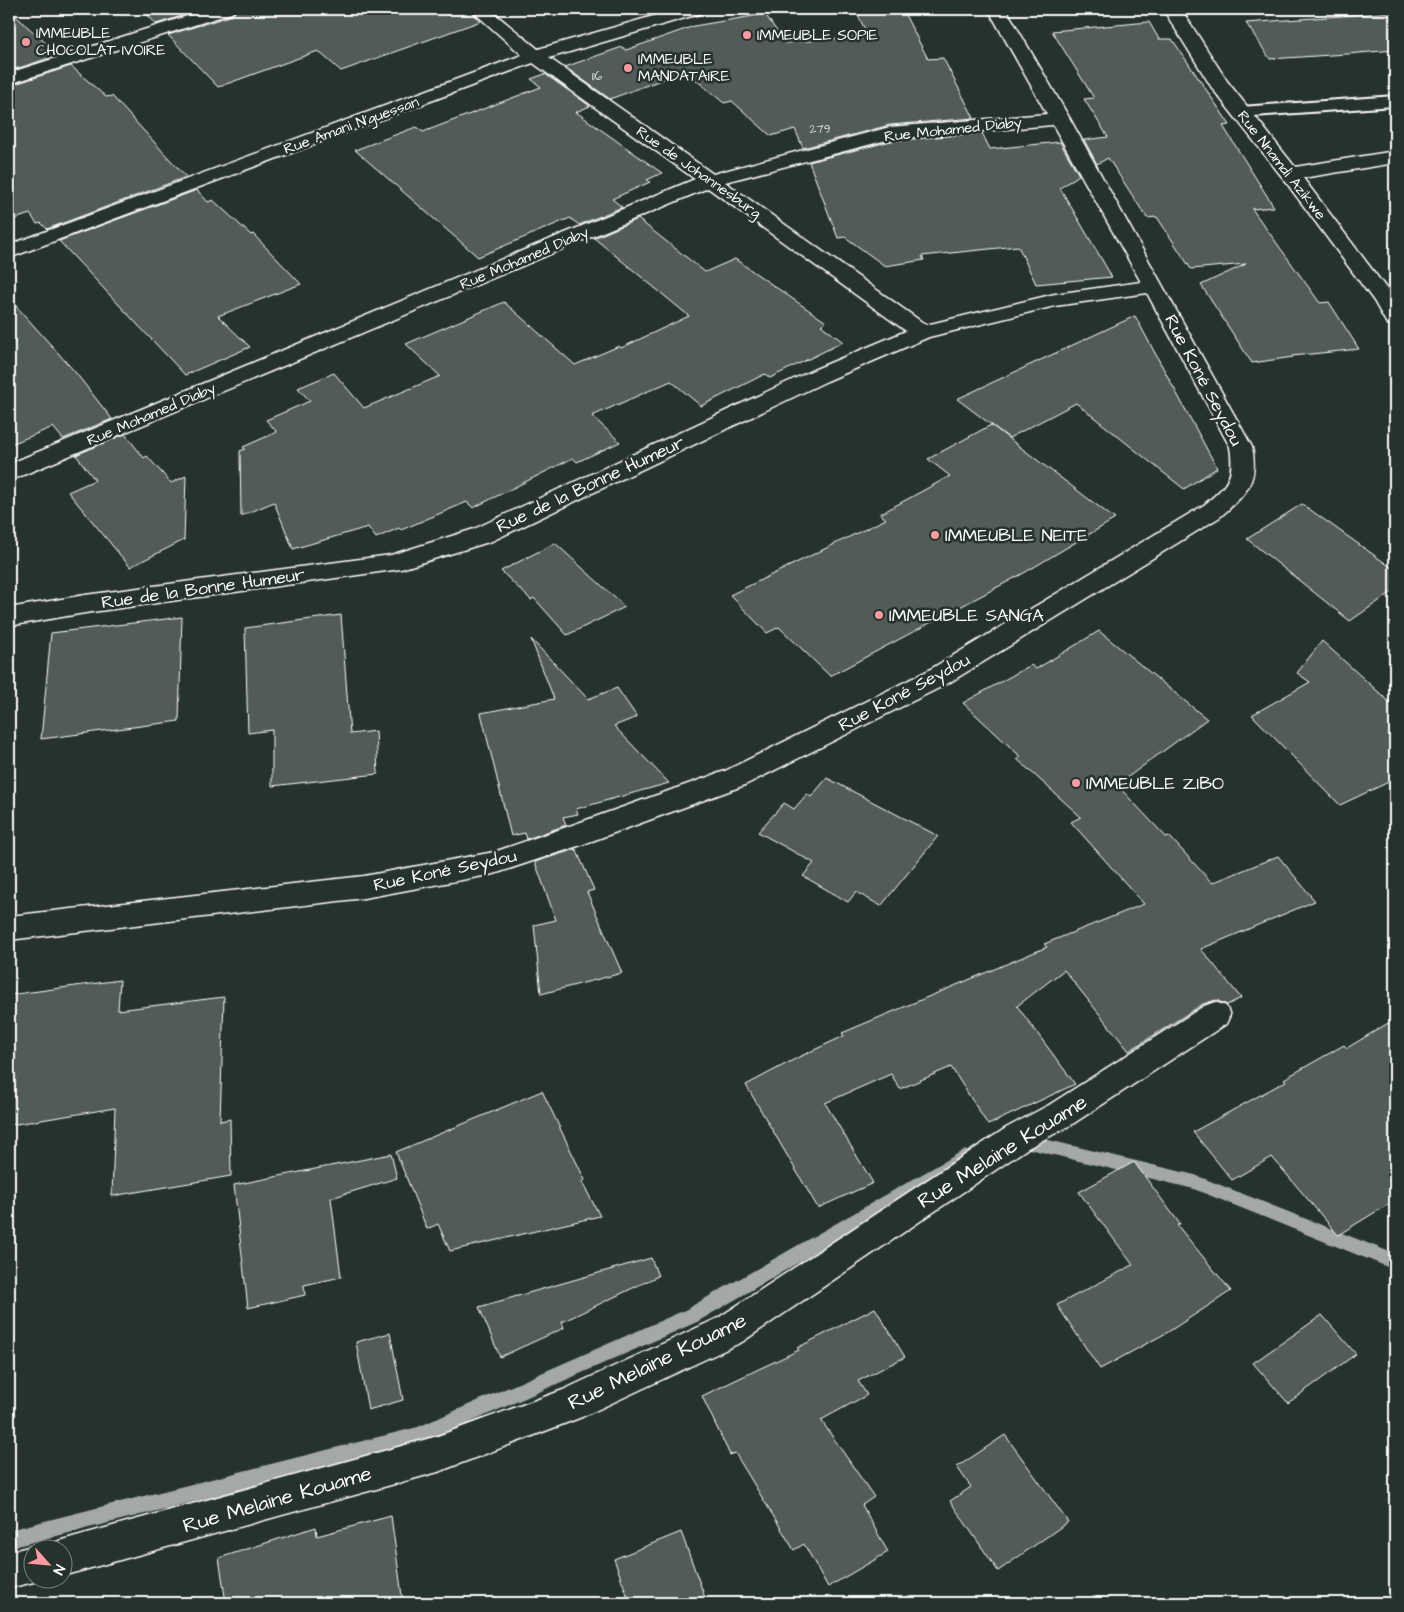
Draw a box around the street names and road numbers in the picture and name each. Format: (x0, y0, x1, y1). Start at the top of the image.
street label: Rue Amani N'guessan (281, 91, 423, 161)
street label: Rue Nnamdi Azikwe (1232, 106, 1331, 224)
street label: Rue Mohamed Diaby (883, 112, 1023, 148)
street label: Rue de Johannesburg (631, 121, 766, 225)
street label: Rue Mohamed Diaby (457, 222, 592, 296)
street label: Rue Koné Seydou (1157, 310, 1249, 451)
street label: Rue Mohamed Diaby (84, 378, 219, 452)
street label: Rue de la Bonne Humeur (492, 430, 688, 539)
street label: Rue de la Bonne Humeur (100, 562, 306, 615)
street label: Rue Koné Seydou (834, 647, 975, 739)
street label: Rue Koné Seydou (371, 843, 519, 899)
street label: Rue Melaine Kouame (912, 1087, 1093, 1215)
street label: Rue Melaine Kouame (563, 1306, 751, 1417)
street label: Rue Melaine Kouame (179, 1459, 375, 1540)

